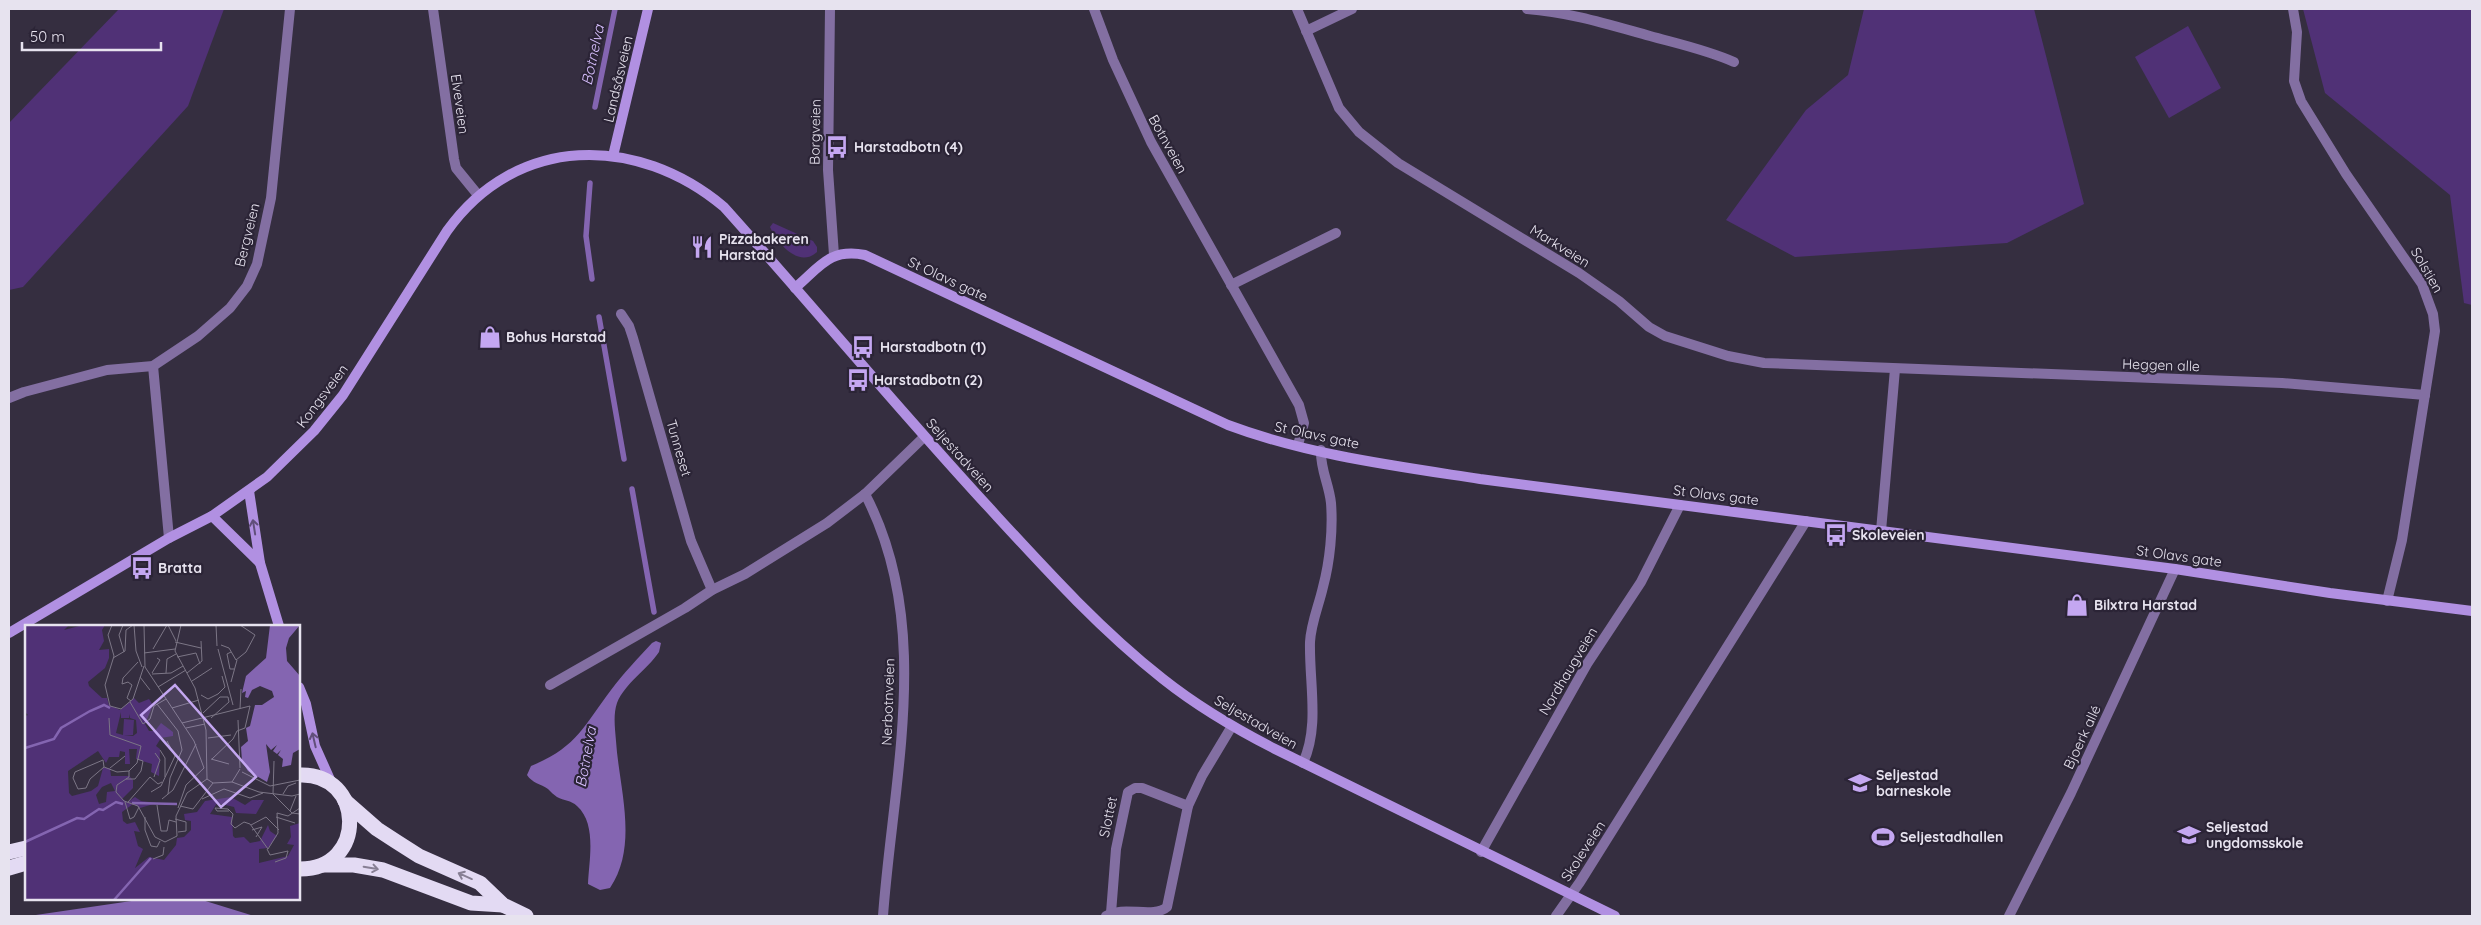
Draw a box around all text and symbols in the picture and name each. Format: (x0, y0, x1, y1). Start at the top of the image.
scale bar (22, 20, 161, 52)
water label: Botnelva (577, 22, 608, 87)
text: 50 m (30, 27, 65, 46)
street label: Landsåsveien (599, 34, 637, 124)
street label: Elveveien (447, 73, 473, 135)
street label: Borgveien (805, 99, 825, 165)
street label: Botnveien (1144, 111, 1192, 177)
bus stop icon: Harstadbotn (4) (824, 134, 850, 160)
place label: Harstadbotn (4) (854, 138, 963, 156)
street label: Bergveien (230, 201, 264, 269)
street label: Markveien (1527, 221, 1593, 271)
place label: Pizzabakeren Harstad (719, 230, 809, 264)
restaurant icon: Pizzabakeren Harstad (689, 234, 715, 260)
street label: Solstien (2407, 244, 2447, 296)
street label: St Olavs gate (905, 253, 991, 305)
shop icon: Bohus Harstad (477, 324, 503, 350)
place label: Bohus Harstad (506, 328, 606, 346)
bus stop icon: Harstadbotn (1) (850, 334, 876, 360)
place label: Harstadbotn (1) (880, 338, 986, 356)
street label: Heggen alle (2122, 355, 2200, 375)
street label: Kongsveien (292, 361, 352, 431)
bus stop icon: Harstadbotn (2) (845, 367, 871, 393)
place label: Harstadbotn (2) (874, 371, 982, 389)
street label: Seljestadveien (922, 414, 998, 496)
street label: St Olavs gate (1273, 417, 1361, 453)
street label: Tunneset (662, 418, 696, 479)
street label: St Olavs gate (1672, 481, 1760, 509)
one-way arrow (249, 520, 259, 536)
bus stop icon: Skoleveien (1823, 522, 1849, 548)
place label: Skoleveien (1852, 526, 1925, 544)
street label: St Olavs gate (2135, 541, 2223, 571)
bus stop icon: Bratta (129, 555, 155, 581)
place label: Bratta (158, 559, 202, 577)
shop icon: Bilxtra Harstad (2064, 592, 2090, 618)
place label: Bilxtra Harstad (2094, 596, 2197, 614)
street label: Nordhaugveien (1535, 624, 1601, 718)
inset map (25, 625, 300, 900)
street label: Nerbotnveien (877, 658, 899, 746)
street label: Seljestadveien (1211, 691, 1301, 753)
street label: Bjoerk allé (2059, 702, 2105, 772)
water label: Botnelva (571, 724, 600, 789)
one-way arrow (308, 733, 318, 749)
place label: Seljestad barneskole (1876, 766, 1951, 800)
school or university icon: Seljestad barneskole (1847, 770, 1873, 796)
street label: Slottet (1095, 795, 1121, 839)
street label: Skoleveien (1557, 817, 1609, 885)
place label: Seljestad ungdomsskole (2206, 818, 2303, 852)
school or university icon: Seljestad ungdomsskole (2176, 822, 2202, 848)
sports icon: Seljestadhallen (1870, 824, 1896, 850)
place label: Seljestadhallen (1900, 828, 2003, 846)
one-way arrow (363, 863, 379, 873)
one-way arrow (458, 870, 473, 880)

